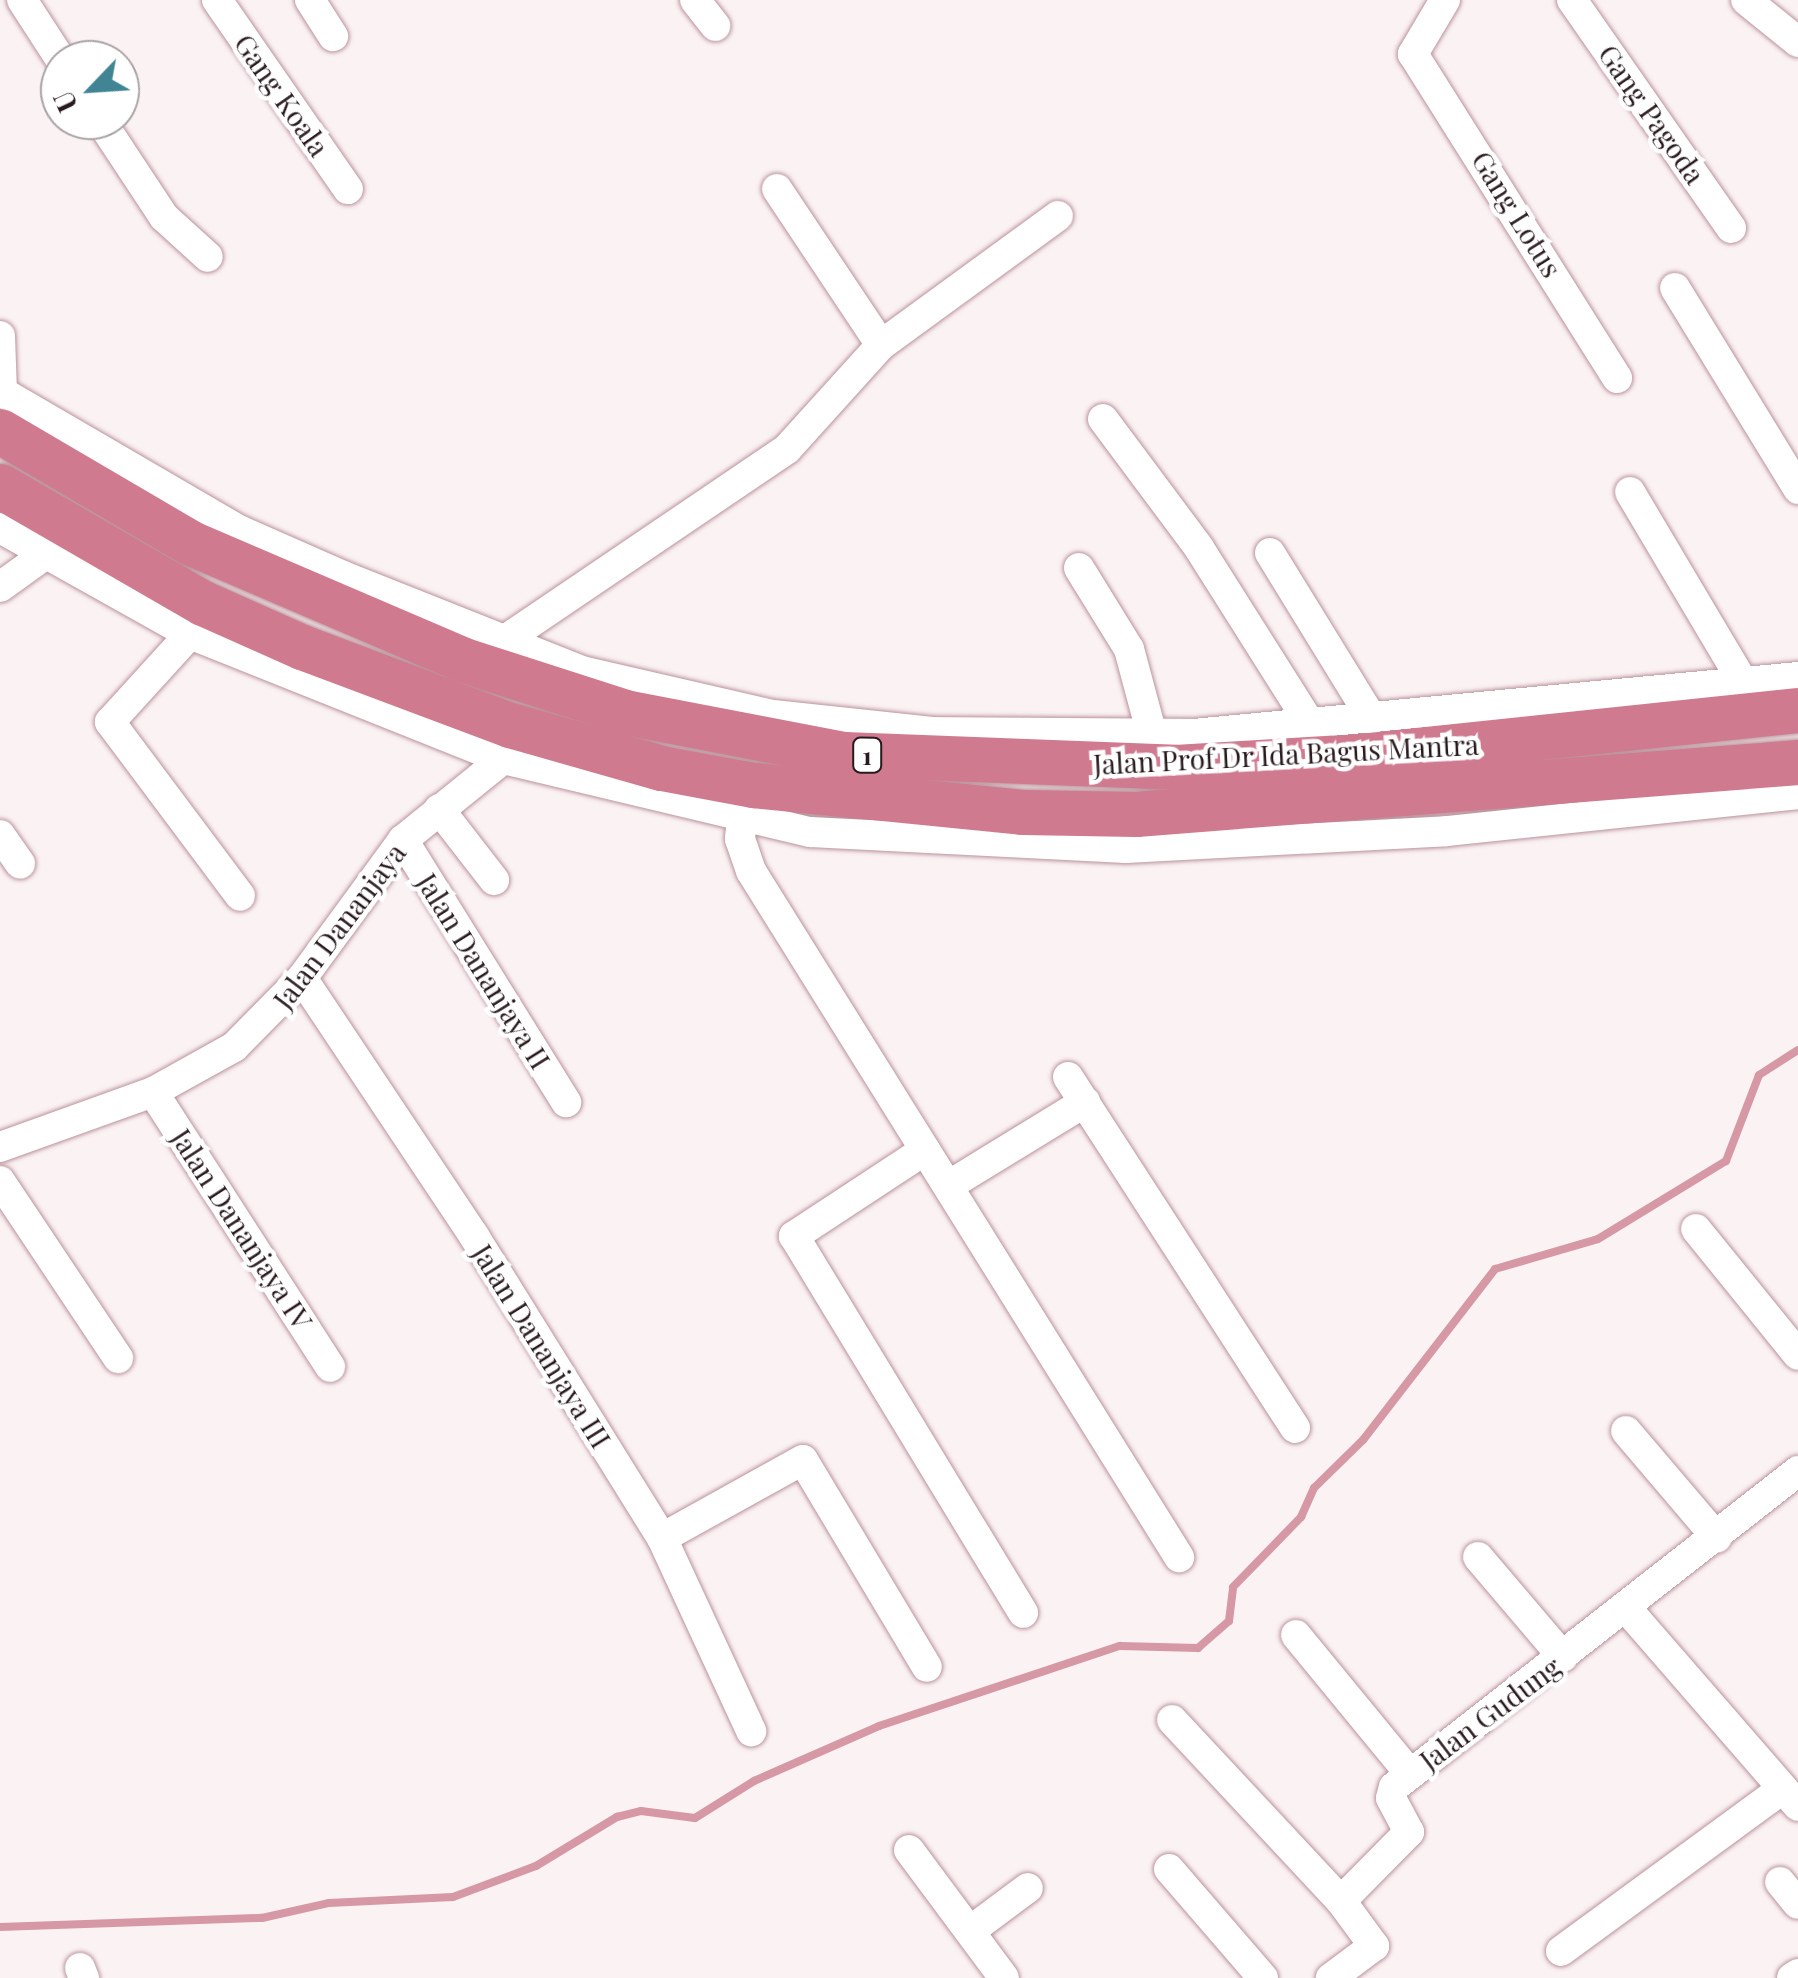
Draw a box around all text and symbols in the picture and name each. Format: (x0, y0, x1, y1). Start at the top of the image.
street label: Gang Koala (228, 28, 336, 162)
street label: Gang Pagoda (1592, 38, 1712, 190)
north arrow (40, 40, 140, 140)
text: U (43, 85, 85, 119)
street label: Gang Lotus (1465, 145, 1569, 283)
street label: Jalan Prof Dr Ida Bagus Mantra (1092, 727, 1480, 781)
road number: 1 (852, 735, 882, 775)
street label: Jalan Dananjaya (266, 837, 412, 1015)
street label: Jalan Dananjaya II (410, 867, 558, 1075)
street label: Jalan Dananjaya IV (165, 1122, 319, 1336)
street label: Jalan Dananjaya III (466, 1238, 618, 1454)
street label: Jalan Gudung (1413, 1649, 1567, 1777)

